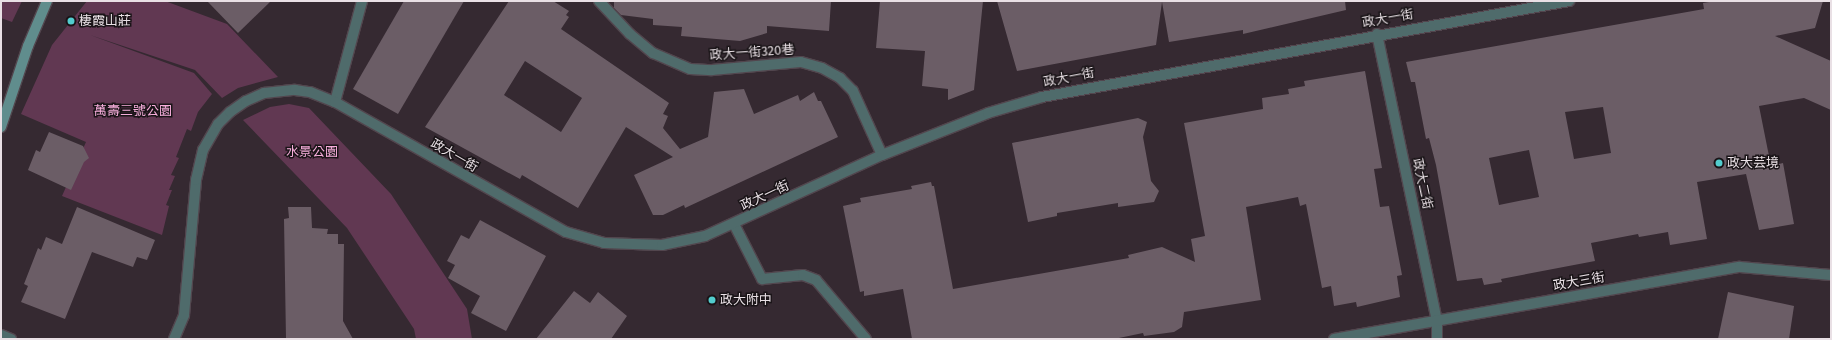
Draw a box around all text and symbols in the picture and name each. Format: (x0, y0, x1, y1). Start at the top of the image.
street label: 政大一街 (1361, 7, 1415, 31)
place label: 棲霞山莊 (79, 13, 131, 29)
marker: 棲霞山莊 (66, 16, 76, 26)
street label: 政大一街320巷 (709, 42, 795, 64)
street label: 政大一街 (1042, 65, 1096, 91)
park label: 萬壽三號公園 (94, 103, 172, 119)
street label: 政大一街 (428, 136, 480, 176)
park label: 水景公園 (286, 144, 338, 160)
place label: 政大芸境 (1727, 155, 1779, 171)
street label: 政大二街 (1409, 157, 1435, 211)
marker: 政大芸境 (1714, 158, 1724, 168)
street label: 政大一街 (738, 178, 792, 214)
street label: 政大三街 (1552, 270, 1606, 294)
place label: 政大附中 (720, 292, 772, 308)
marker: 政大附中 (707, 295, 717, 305)

